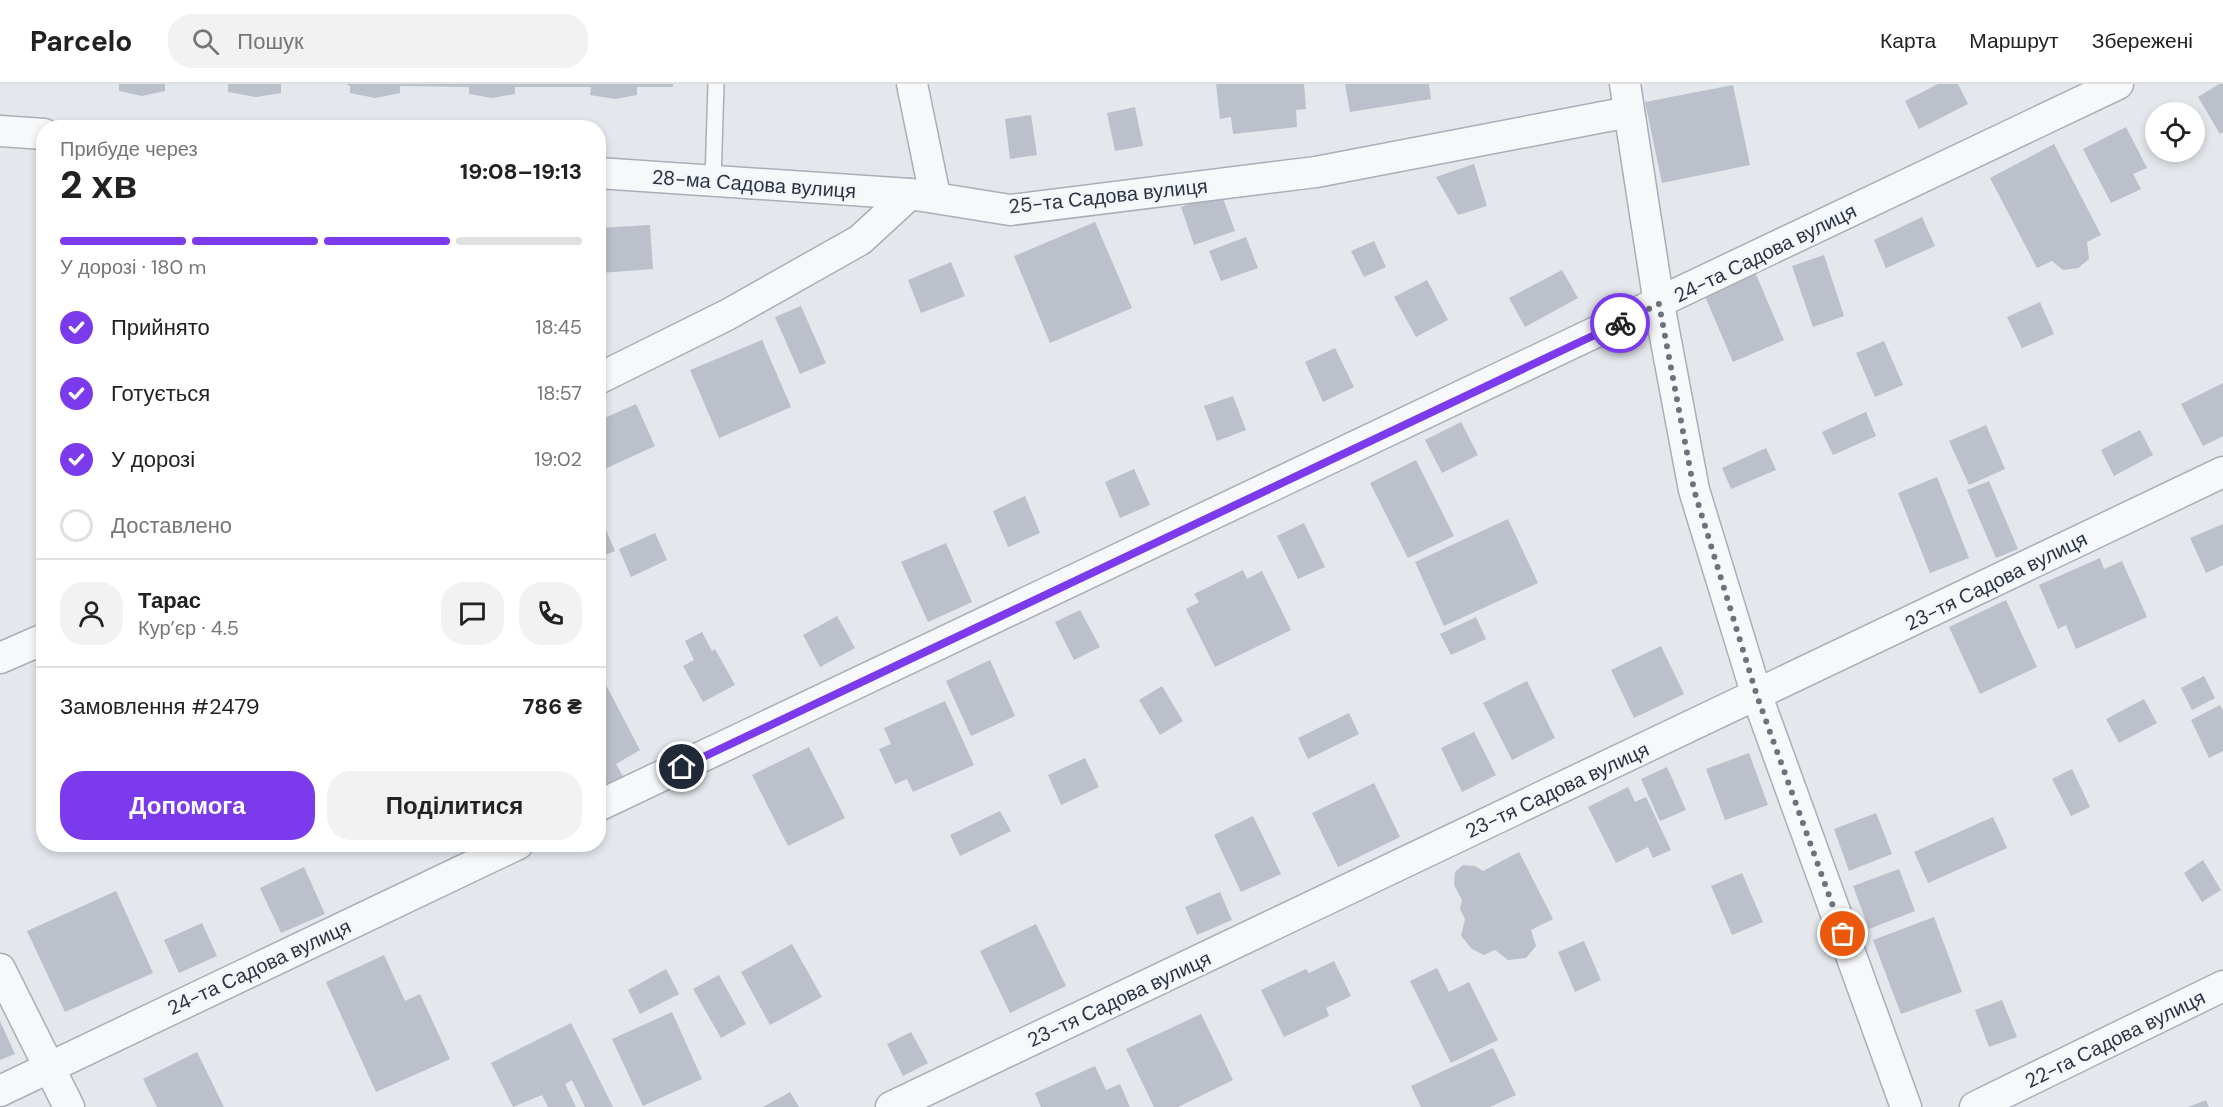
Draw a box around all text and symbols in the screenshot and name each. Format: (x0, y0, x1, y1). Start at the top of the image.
search box (168, 14, 588, 68)
text: Parcelo (30, 23, 132, 60)
icon: search (189, 25, 222, 58)
text: Пошук (237, 27, 304, 56)
text: Карта (1880, 27, 1936, 55)
text: Маршрут (1969, 27, 2059, 55)
text: Збережені (2092, 27, 2193, 55)
map controls (2145, 102, 2205, 162)
button: locate (2145, 102, 2205, 162)
text: Прибуде через (60, 136, 198, 162)
text: 19:08–19:13 (460, 157, 582, 186)
text: 2 хв (60, 159, 137, 210)
street label: 28-ма Садова вулиця (651, 164, 857, 204)
street label: 25-та Садова вулиця (1007, 173, 1209, 219)
street label: 24-та Садова вулиця (1669, 198, 1861, 308)
text: У дорозі · 180 m (60, 254, 206, 280)
courier (1590, 293, 1650, 353)
icon: bike (1604, 307, 1637, 340)
icon: check (60, 311, 93, 344)
text: Прийнято (111, 313, 210, 342)
text: 18:45 (535, 314, 582, 340)
icon: check (60, 377, 93, 410)
text: Готується (111, 379, 210, 408)
text: 18:57 (537, 380, 582, 406)
icon: check (60, 443, 93, 476)
text: У дорозі (111, 445, 195, 474)
text: 19:02 (534, 446, 582, 472)
text: Доставлено (111, 511, 232, 540)
street label: 23-тя Садова вулиця (1901, 526, 2091, 636)
button: person (60, 582, 123, 645)
button: chat (441, 582, 504, 645)
button: phone (519, 582, 582, 645)
text: Тарас (138, 586, 201, 615)
text: Кур’єр · 4.5 (138, 615, 239, 641)
text: Замовлення #2479 (60, 692, 260, 721)
text: 786 ₴ (523, 692, 582, 721)
street label: 23-тя Садова вулиця (1461, 736, 1653, 844)
pin (656, 741, 707, 792)
icon: home (665, 750, 698, 783)
button: Допомога (60, 771, 315, 840)
button: Поділитися (327, 771, 582, 840)
pin (1817, 908, 1868, 959)
street label: 24-та Садова вулиця (163, 913, 355, 1021)
icon: bag (1826, 917, 1859, 950)
street label: 23-тя Садова вулиця (1023, 945, 1215, 1053)
street label: 22-га Садова вулиця (2021, 984, 2209, 1094)

